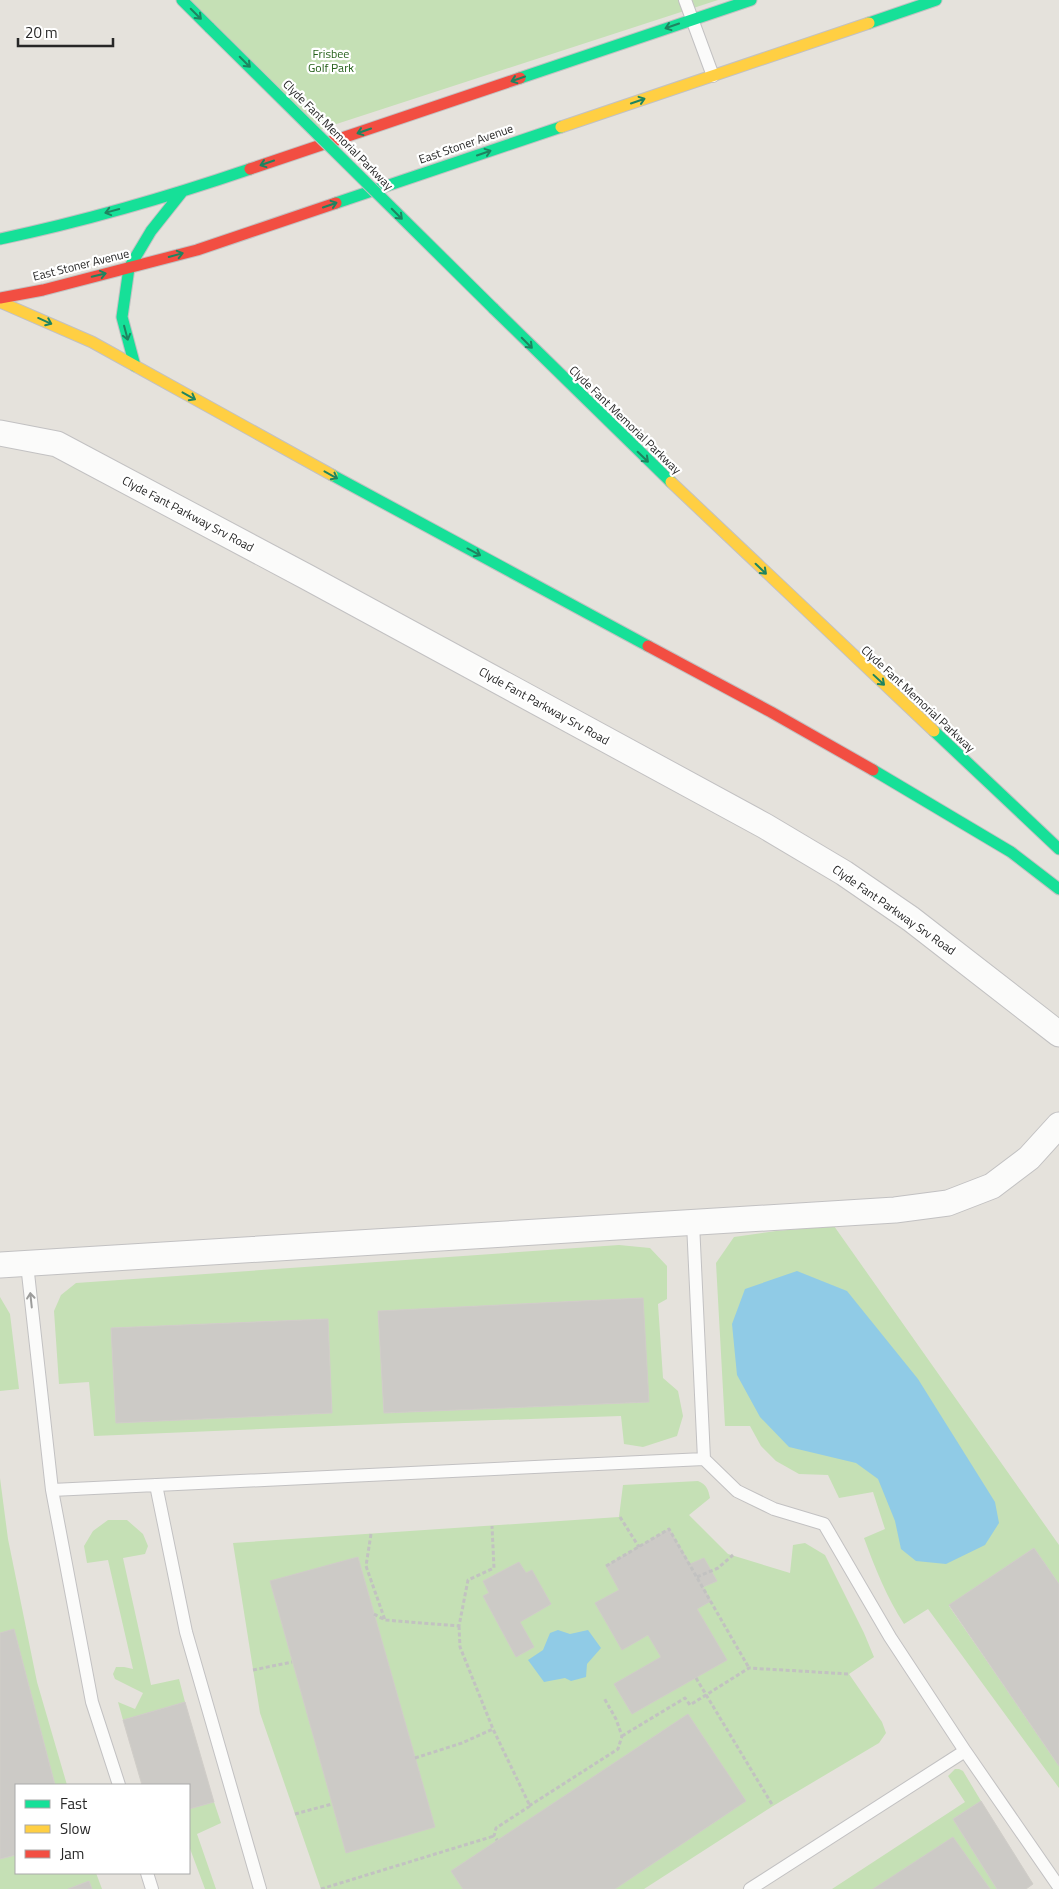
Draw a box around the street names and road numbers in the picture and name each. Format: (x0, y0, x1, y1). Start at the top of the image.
street label: Clyde Fant Memorial Parkway (279, 75, 398, 194)
street label: East Stoner Avenue (416, 118, 516, 169)
street label: East Stoner Avenue (31, 243, 131, 286)
street label: Clyde Fant Memorial Parkway (565, 361, 686, 479)
street label: Clyde Fant Parkway Srv Road (119, 471, 257, 556)
street label: Clyde Fant Memorial Parkway (857, 641, 980, 757)
street label: Clyde Fant Parkway Srv Road (475, 662, 613, 749)
street label: Clyde Fant Parkway Srv Road (829, 860, 960, 959)

